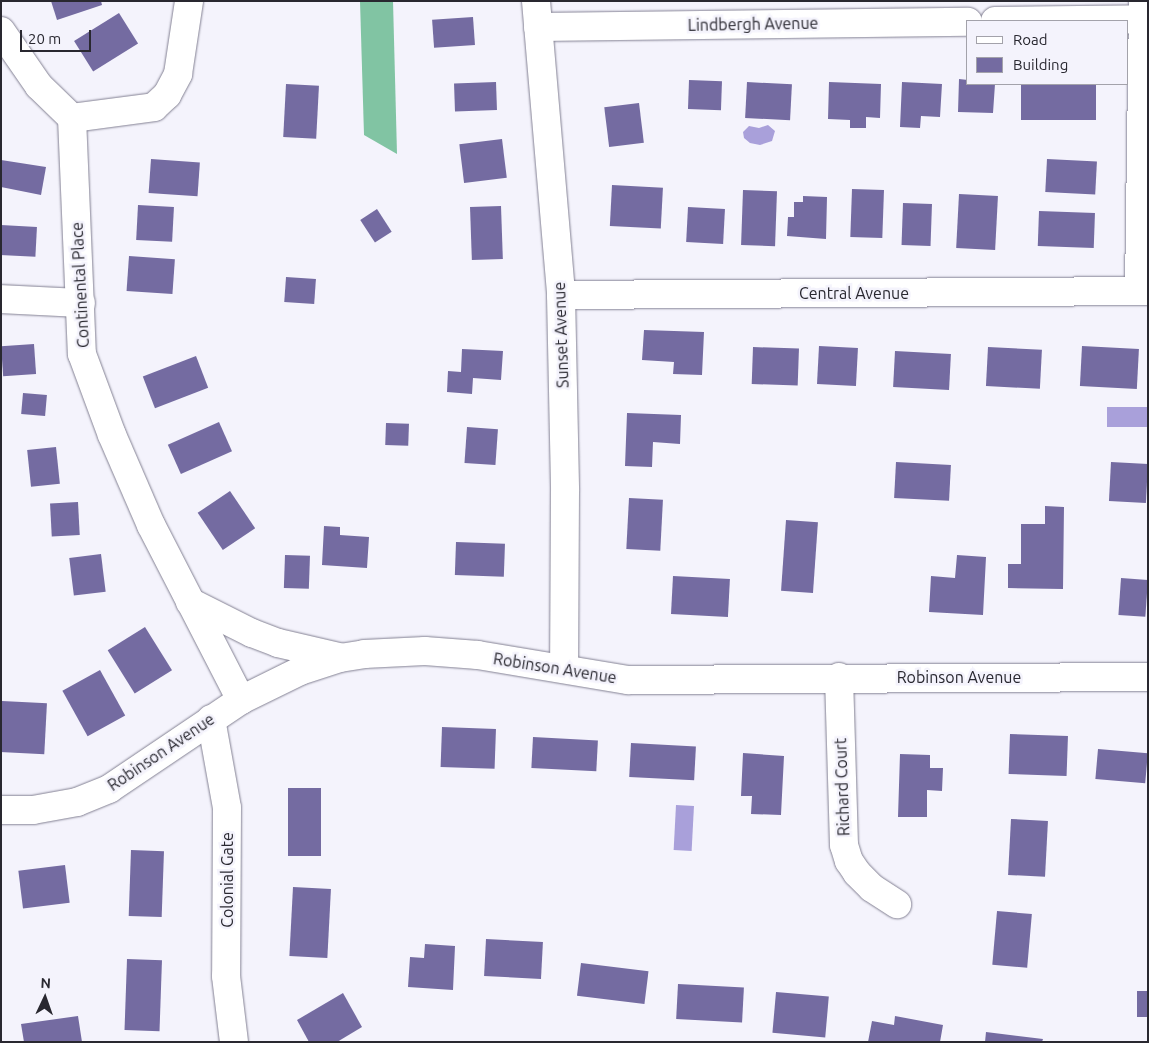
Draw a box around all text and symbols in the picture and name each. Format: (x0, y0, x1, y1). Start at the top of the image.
street label: Lindbergh Avenue (688, 13, 818, 35)
scale bar (22, 20, 94, 52)
legend (966, 20, 1129, 85)
text: 20 m (28, 30, 61, 47)
text: Road (1013, 31, 1048, 48)
text: Building (1013, 56, 1068, 73)
street label: Continental Place (67, 222, 93, 348)
street label: Sunset Avenue (550, 282, 572, 388)
street label: Central Avenue (799, 283, 909, 303)
street label: Robinson Avenue (492, 649, 618, 687)
street label: Robinson Avenue (897, 667, 1021, 687)
street label: Robinson Avenue (104, 709, 218, 795)
street label: Richard Court (831, 738, 853, 836)
street label: Colonial Gate (217, 832, 237, 928)
north arrow (20, 973, 70, 1023)
text: N (40, 975, 51, 991)

